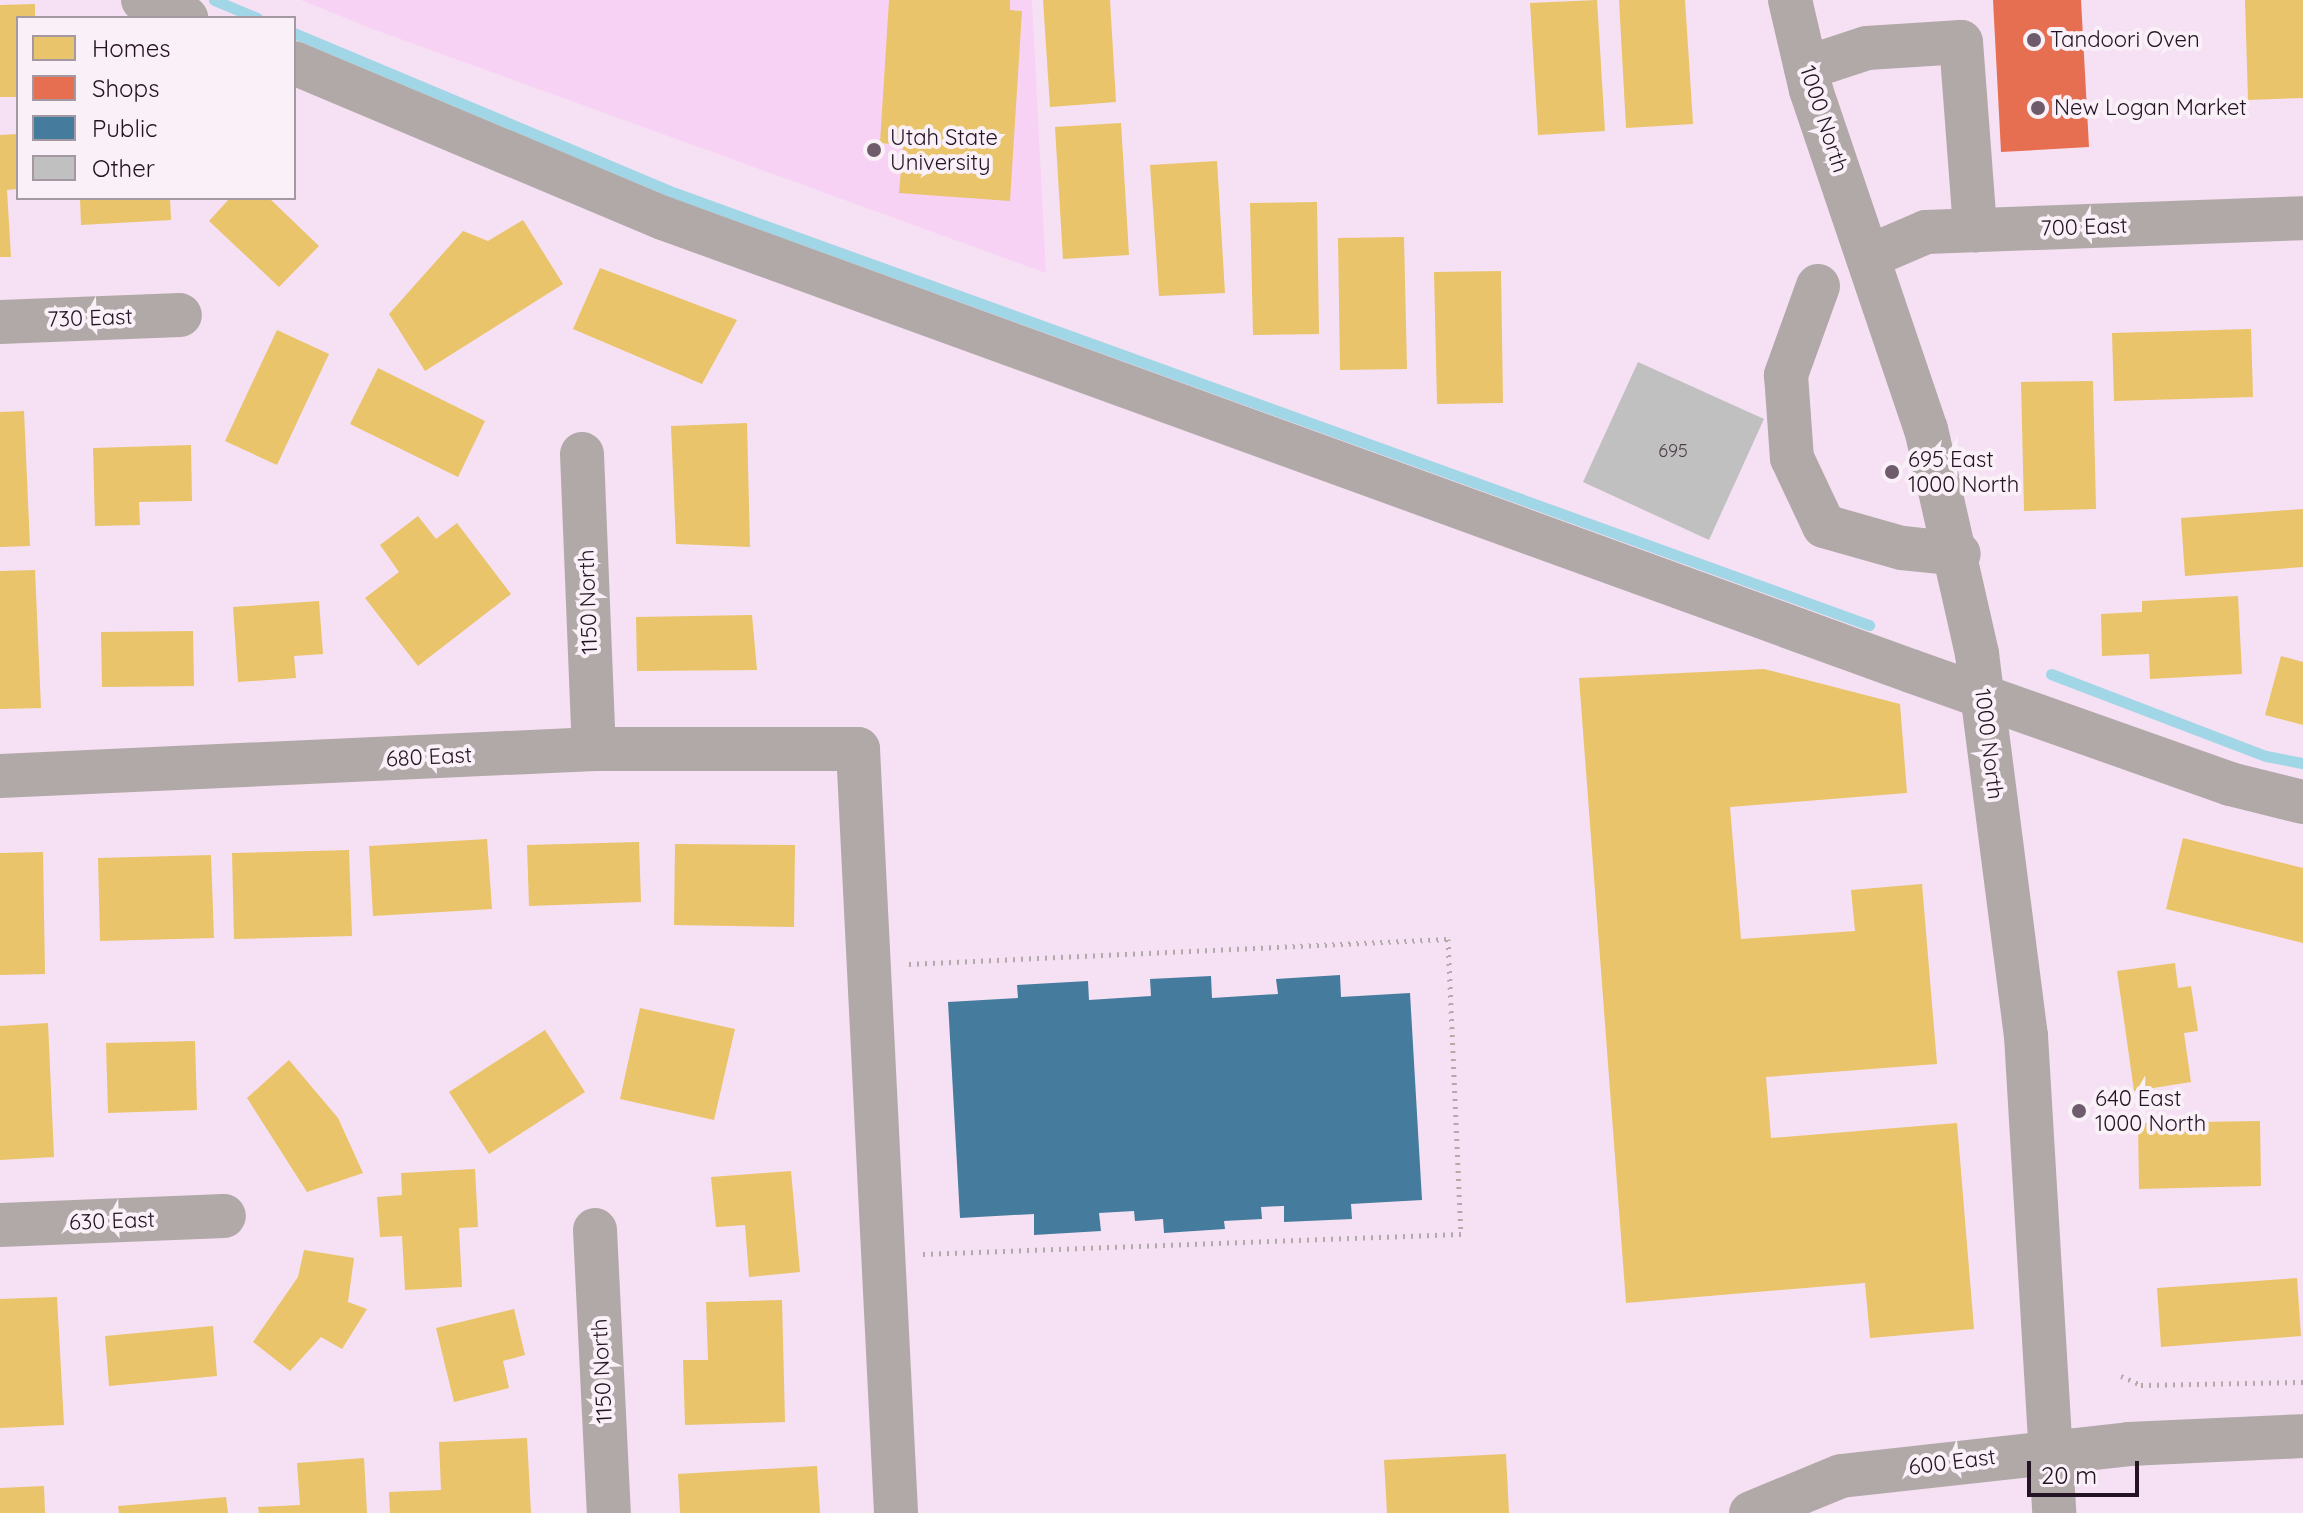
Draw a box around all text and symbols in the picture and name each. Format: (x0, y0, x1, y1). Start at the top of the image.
legend (16, 16, 296, 200)
place label: Tandoori Oven (2050, 27, 2200, 53)
marker: Tandoori Oven (2025, 31, 2043, 49)
text: Homes (92, 33, 170, 63)
street label: 1000 North (1794, 62, 1854, 176)
text: Shops (92, 73, 159, 103)
place label: New Logan Market (2054, 95, 2247, 121)
marker: New Logan Market (2029, 99, 2047, 117)
text: Public (92, 113, 157, 143)
place label: Utah State University (890, 124, 998, 176)
marker: Utah State University (865, 141, 883, 159)
text: Other (92, 153, 155, 183)
street label: 700 East (2040, 212, 2128, 242)
street label: 730 East (47, 303, 133, 333)
house number: 695 (1658, 440, 1688, 462)
place label: 695 East 1000 North (1908, 446, 2019, 498)
marker: 695 East 1000 North (1883, 463, 1901, 481)
street label: 1150 North (573, 549, 603, 655)
street label: 1000 North (1969, 687, 2009, 801)
street label: 680 East (385, 742, 473, 772)
place label: 640 East 1000 North (2095, 1085, 2206, 1136)
marker: 640 East 1000 North (2070, 1102, 2088, 1120)
street label: 630 East (69, 1206, 155, 1236)
street label: 1150 North (586, 1318, 618, 1424)
street label: 600 East (1907, 1444, 1997, 1480)
scale bar (2031, 1445, 2143, 1495)
text: 20 m (2041, 1460, 2097, 1490)

